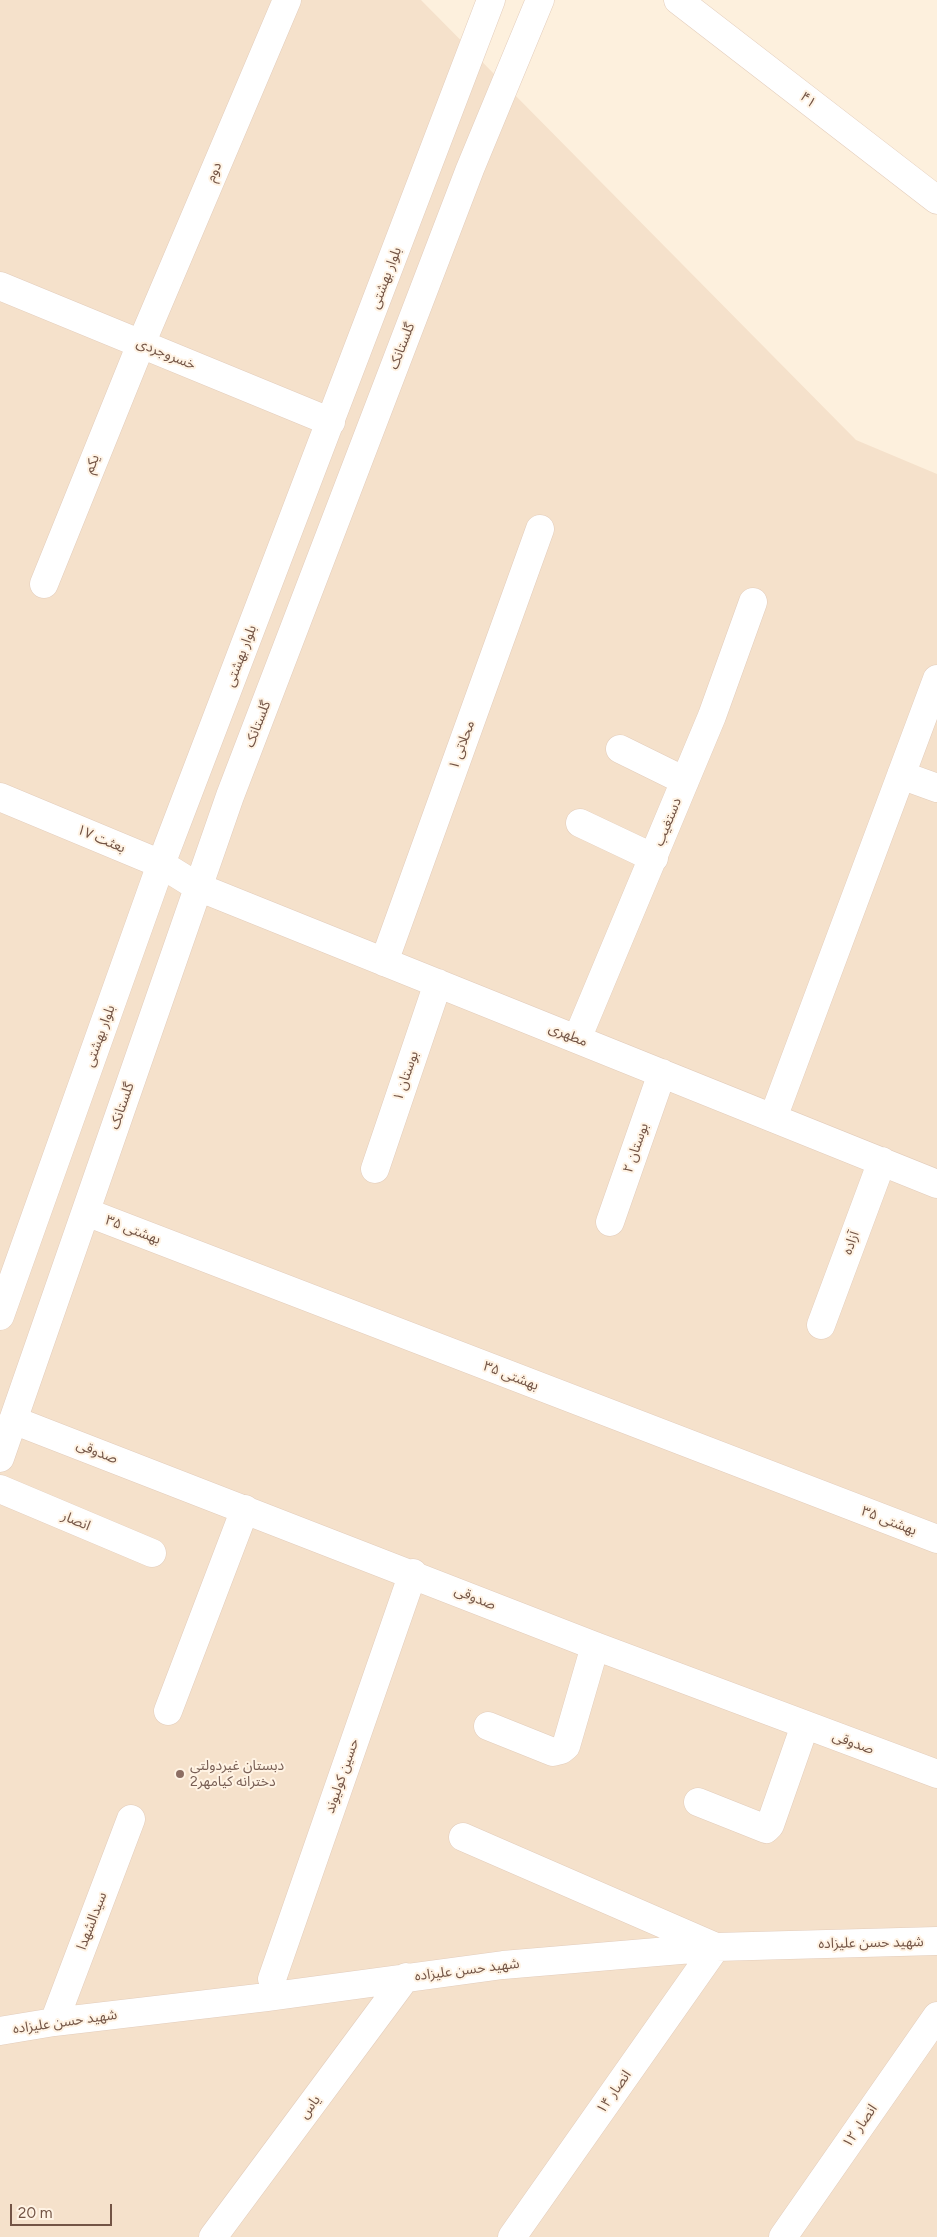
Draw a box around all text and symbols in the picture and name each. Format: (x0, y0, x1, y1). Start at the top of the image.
street label: ۴۱ (797, 88, 819, 112)
street label: دوم (202, 160, 226, 184)
street label: بلوار بهشتی (367, 245, 405, 311)
street label: گلستانک (385, 320, 419, 372)
street label: خسروجردی (134, 334, 198, 374)
street label: یکم (81, 452, 103, 476)
street label: بلوار بهشتی (222, 623, 260, 689)
street label: گلستانک (241, 698, 275, 750)
street label: محلاتی ۱ (445, 718, 479, 772)
street label: دستغیب (651, 795, 685, 849)
street label: بعثت ۱۷ (74, 821, 128, 857)
street label: بلوار بهشتی (81, 1003, 119, 1069)
street label: مطهری (546, 1020, 590, 1050)
street label: بوستان ۱ (390, 1049, 422, 1103)
street label: گلستانک (106, 1080, 138, 1132)
street label: بوستان ۲ (620, 1121, 652, 1175)
street label: بهشتی ۳۵ (103, 1212, 163, 1248)
street label: آزاده (839, 1229, 863, 1257)
street label: بهشتی ۳۵ (481, 1358, 541, 1394)
street label: صدوقی (74, 1436, 120, 1468)
street label: بهشتی ۳۵ (859, 1503, 919, 1539)
street label: انصار (59, 1507, 93, 1535)
street label: صدوقی (452, 1582, 498, 1614)
street label: صدوقی (830, 1728, 876, 1758)
street label: حسین کولیوند (321, 1736, 363, 1816)
place label: دبستان غیردولتی دخترانه کیامهر2 (190, 1758, 284, 1790)
marker: دبستان غیردولتی دخترانه کیامهر2 (174, 1768, 186, 1780)
street label: سیدالشهدا (73, 1890, 111, 1952)
street label: شهید حسن علیزاده (818, 1934, 924, 1952)
street label: شهید حسن علیزاده (414, 1955, 520, 1985)
street label: شهید حسن علیزاده (12, 2006, 118, 2038)
street label: انصار ۱۴ (593, 2067, 635, 2117)
street label: یاس (296, 2092, 324, 2122)
street label: انصار ۱۲ (839, 2101, 881, 2151)
scale bar (12, 2194, 115, 2226)
text: 20 m (18, 2204, 52, 2222)

